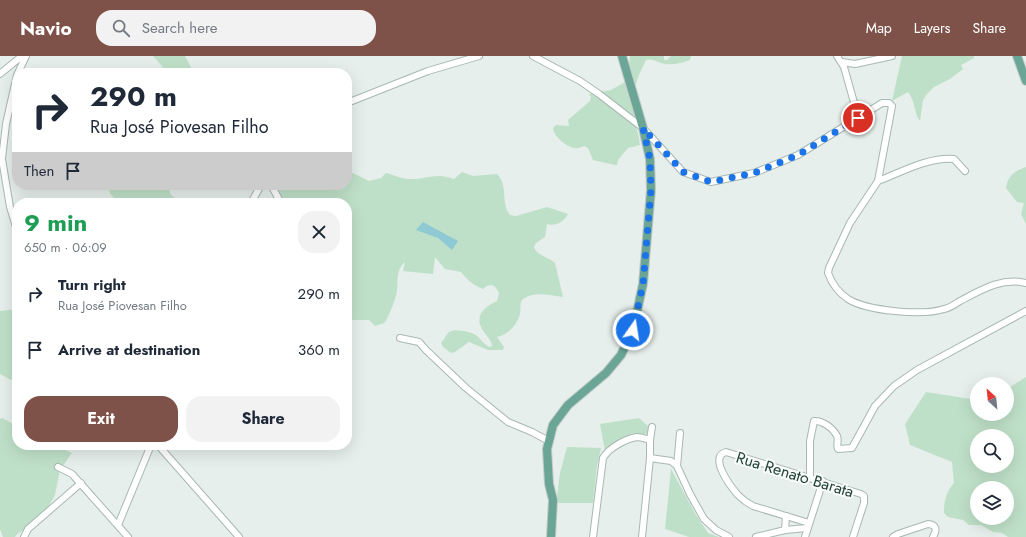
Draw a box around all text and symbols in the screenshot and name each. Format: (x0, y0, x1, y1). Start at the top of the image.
search box (96, 10, 376, 46)
text: Navio (20, 15, 72, 42)
icon: search (110, 17, 132, 39)
text: Search here (142, 17, 218, 39)
text: Map (866, 18, 892, 38)
text: Layers (914, 18, 950, 38)
text: Share (972, 18, 1006, 38)
text: 290 m (90, 76, 177, 117)
icon: right (24, 84, 76, 136)
pin (841, 101, 875, 135)
icon: arrive (847, 107, 869, 129)
text: Rua José Piovesan Filho (90, 114, 269, 140)
text: Then (24, 160, 54, 182)
icon: arrive (62, 160, 84, 182)
text: 9 min (24, 205, 87, 240)
button: close (298, 211, 340, 253)
text: 650 m · 06:09 (24, 238, 107, 257)
text: Turn right (58, 274, 126, 296)
icon: right (24, 283, 46, 305)
text: 290 m (298, 283, 340, 305)
text: Rua José Piovesan Filho (58, 296, 187, 315)
position arrow (612, 309, 654, 351)
icon: arrive (24, 339, 46, 361)
text: Arrive at destination (58, 339, 200, 361)
text: 360 m (298, 339, 340, 361)
north arrow (970, 377, 1014, 421)
map controls (970, 377, 1014, 525)
button: Exit (24, 396, 178, 442)
button: Share (186, 396, 340, 442)
button: search (970, 429, 1014, 473)
street label: Rua Renato Barata (733, 446, 856, 503)
button: layers (970, 481, 1014, 525)

